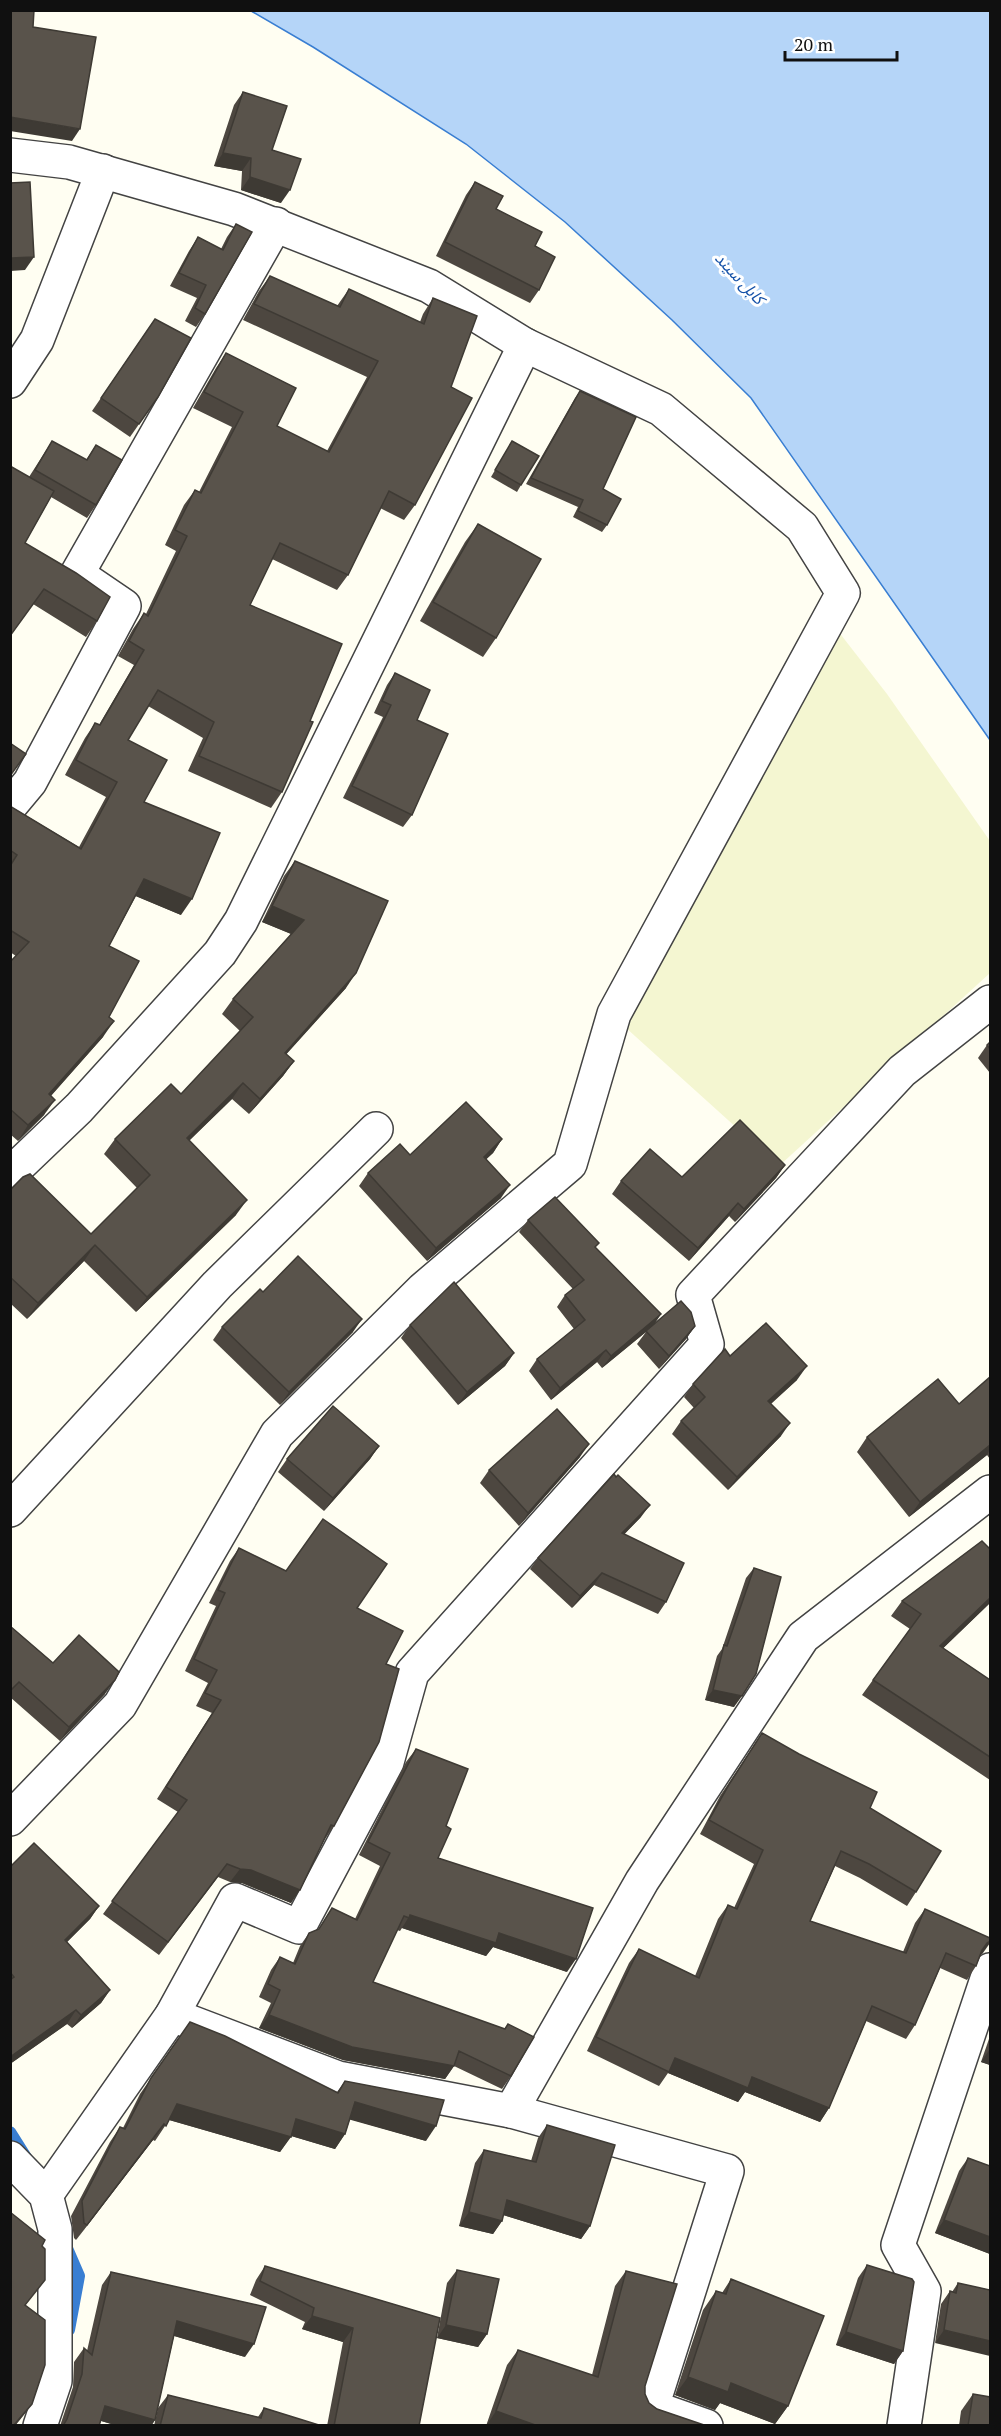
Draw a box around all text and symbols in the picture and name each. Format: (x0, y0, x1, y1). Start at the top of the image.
scale bar (785, 24, 898, 62)
text: 20 m (794, 32, 834, 56)
water label: کابل سيند (710, 247, 772, 311)

